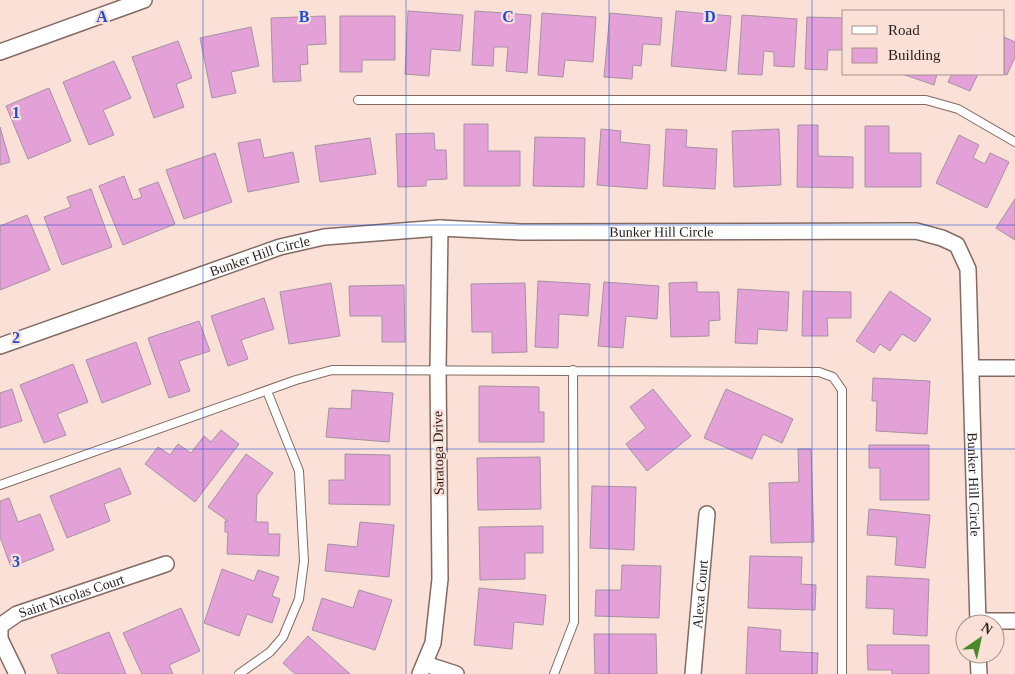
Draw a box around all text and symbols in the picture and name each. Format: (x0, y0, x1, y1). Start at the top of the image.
text: A (96, 8, 108, 25)
text: B (299, 8, 310, 25)
text: C (502, 8, 514, 25)
text: D (704, 8, 716, 25)
legend (842, 10, 1005, 75)
text: Road (888, 22, 920, 38)
text: Building (888, 47, 941, 63)
text: 1 (12, 104, 20, 121)
street label: Bunker Hill Circle (609, 225, 714, 240)
street label: Bunker Hill Circle (208, 233, 311, 279)
text: 2 (12, 329, 20, 346)
street label: Saratoga Drive (430, 411, 447, 495)
street label: Bunker Hill Circle (965, 432, 983, 537)
text: 3 (12, 553, 20, 570)
street label: Alexa Court (690, 559, 711, 629)
street label: Saint Nicolas Court (17, 572, 126, 621)
north arrow (955, 614, 1005, 664)
text: N (979, 620, 995, 638)

